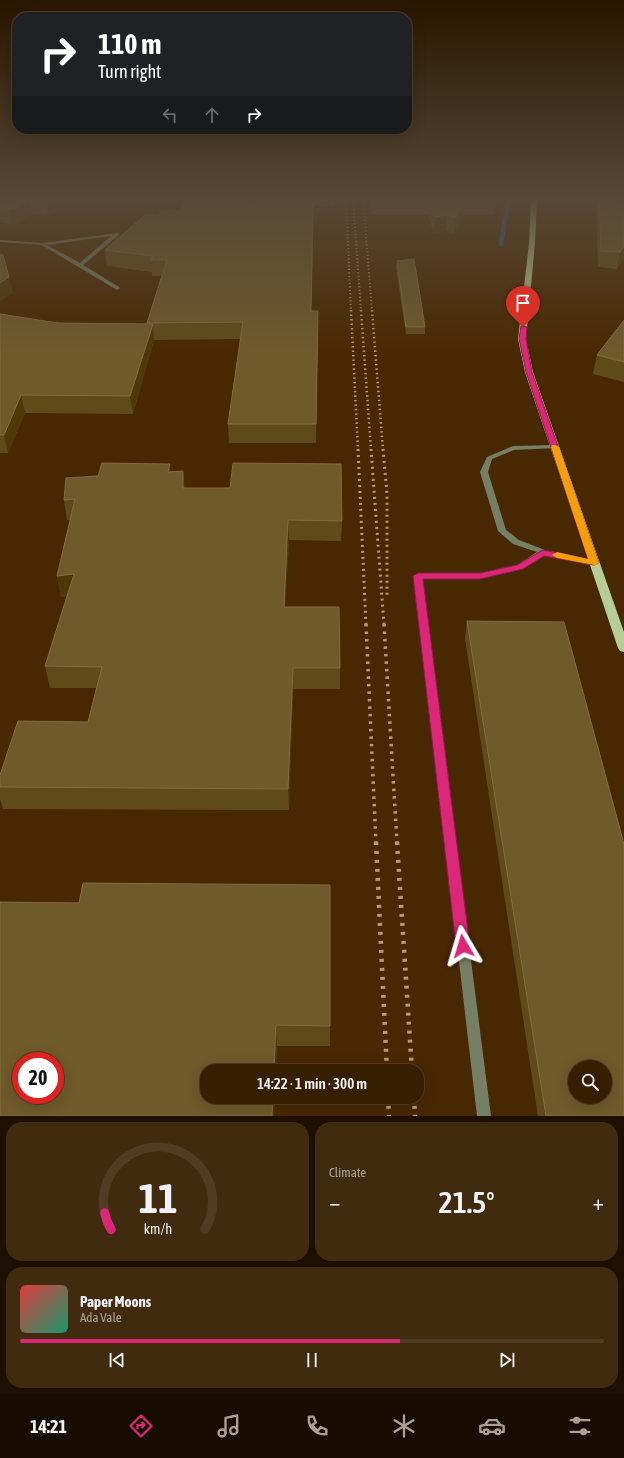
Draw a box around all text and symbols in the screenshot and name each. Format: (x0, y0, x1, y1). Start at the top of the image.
icon: right (32, 28, 84, 80)
text: 110 m (98, 28, 161, 60)
text: Turn right (98, 61, 161, 82)
icon: left (159, 104, 181, 126)
icon: ahead (201, 104, 223, 126)
icon: right (243, 104, 265, 126)
pin (506, 286, 540, 327)
icon: arrive (512, 292, 534, 314)
position arrow (442, 925, 484, 967)
speed limit sign: 20 (12, 1052, 64, 1104)
map controls (568, 1060, 612, 1104)
button: search (568, 1060, 612, 1104)
text: 14:22 · 1 min · 300 m (257, 1075, 367, 1092)
text: Climate (329, 1165, 366, 1180)
text: 11 (138, 1173, 177, 1221)
text: 21.5° (439, 1185, 494, 1219)
text: − (329, 1189, 340, 1215)
text: + (593, 1189, 604, 1215)
text: km/h (143, 1220, 172, 1236)
text: Paper Moons (80, 1293, 151, 1310)
text: Ada Vale (80, 1310, 122, 1325)
icon: previous (106, 1349, 128, 1371)
icon: pause (301, 1349, 323, 1371)
icon: next (496, 1349, 518, 1371)
icon: directions (127, 1412, 155, 1440)
icon: music (215, 1412, 243, 1440)
icon: phone (303, 1412, 331, 1440)
icon: climate (390, 1412, 418, 1440)
icon: car (478, 1412, 506, 1440)
icon: filters (566, 1412, 594, 1440)
text: 14:21 (30, 1416, 67, 1437)

